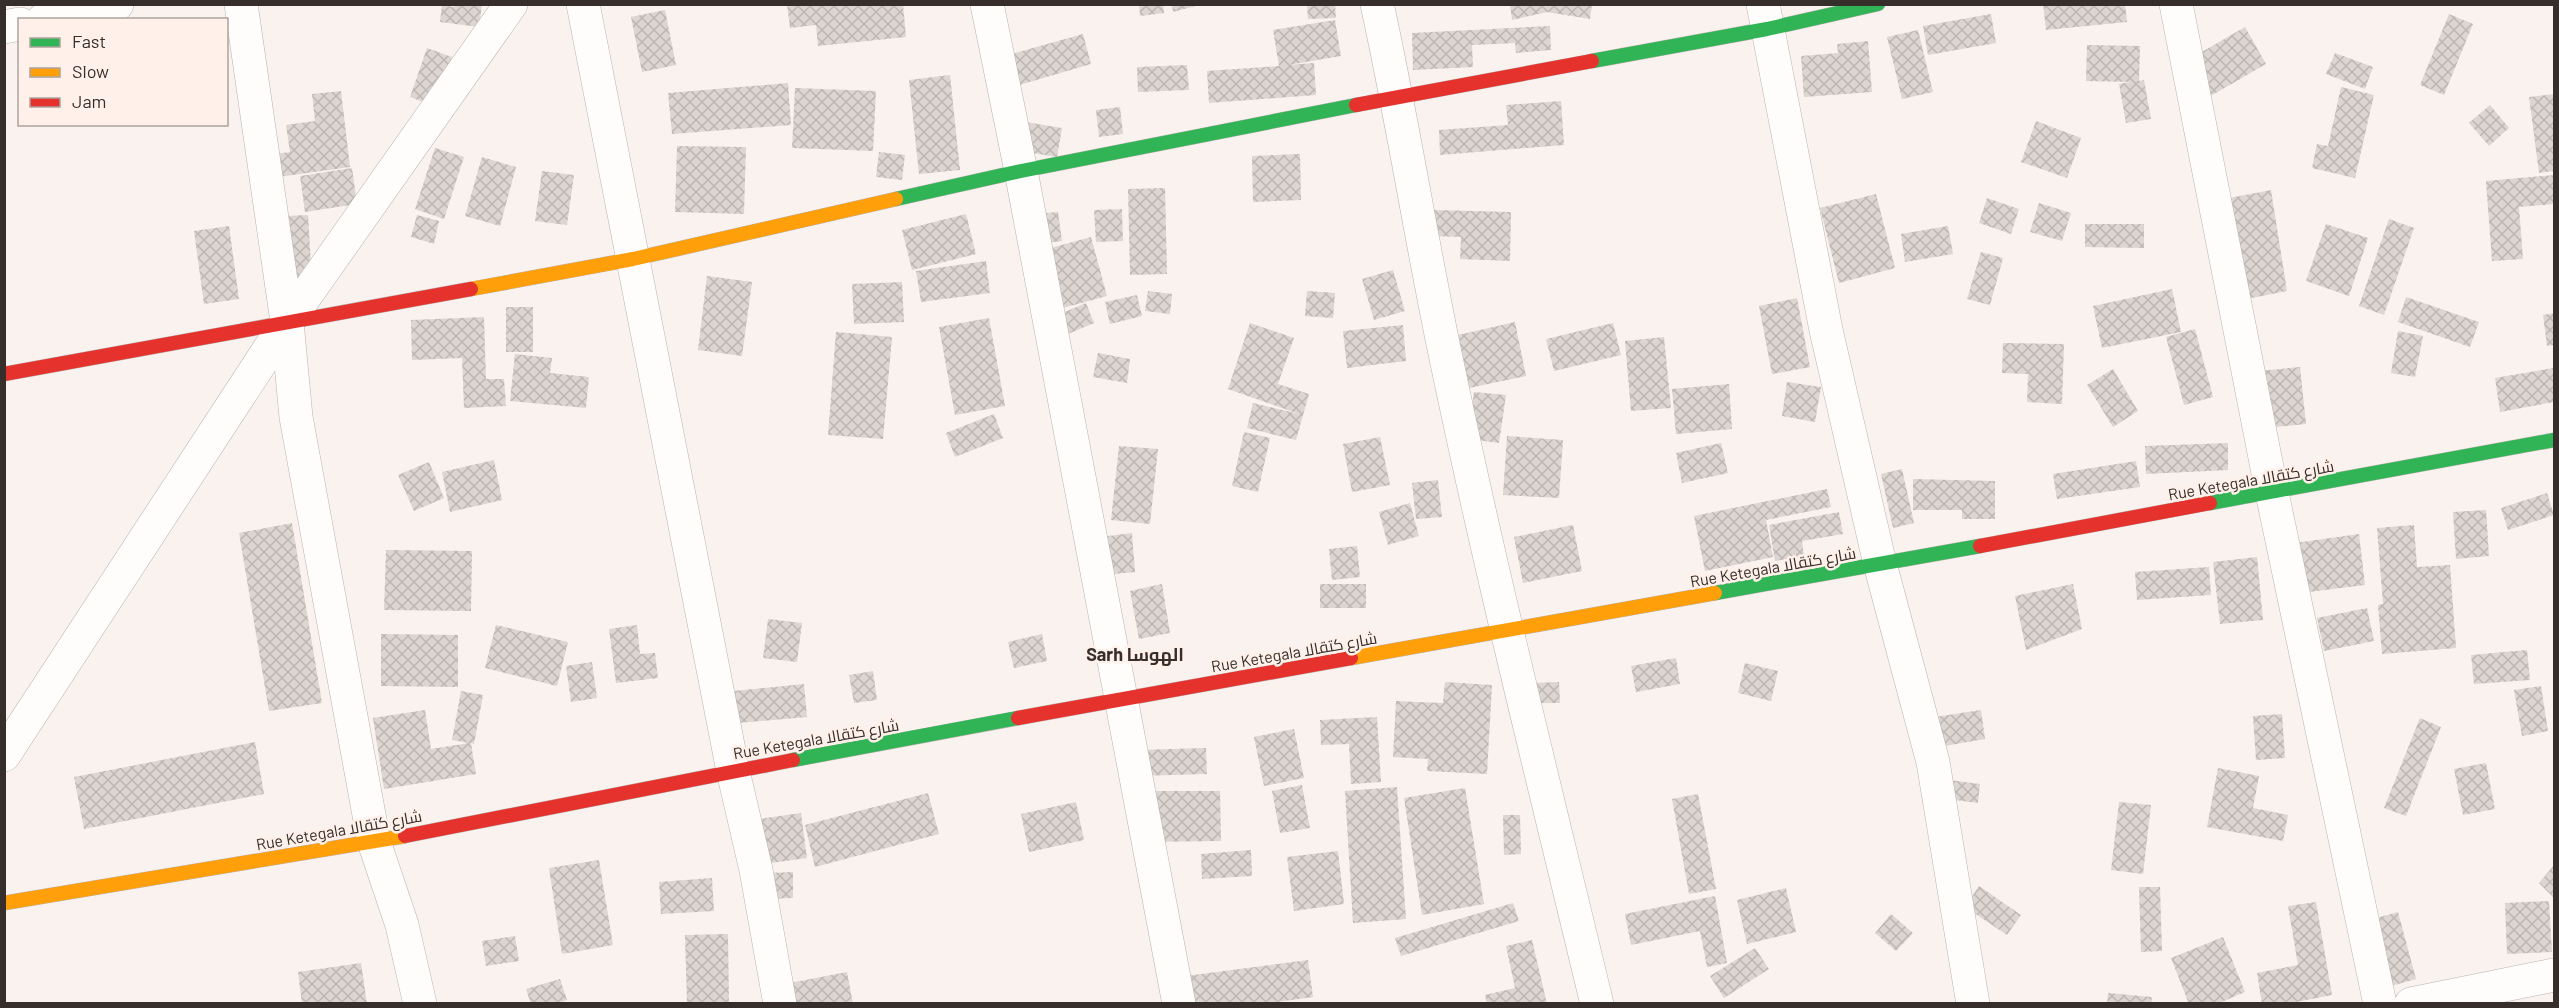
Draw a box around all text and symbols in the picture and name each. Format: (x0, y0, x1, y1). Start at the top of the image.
legend (18, 18, 228, 126)
text: Fast (72, 30, 106, 52)
text: Slow (72, 60, 109, 82)
text: Jam (72, 90, 106, 112)
street label: Rue Ketegala شارع كتقالا (2166, 456, 2336, 506)
street label: Rue Ketegala شارع كتقالا (1688, 543, 1858, 593)
street label: Rue Ketegala شارع كتقالا (1209, 628, 1379, 678)
district label: Sarh الهوسا (1086, 643, 1184, 666)
street label: Rue Ketegala شارع كتقالا (731, 715, 901, 765)
street label: Rue Ketegala شارع كتقالا (254, 806, 424, 856)

